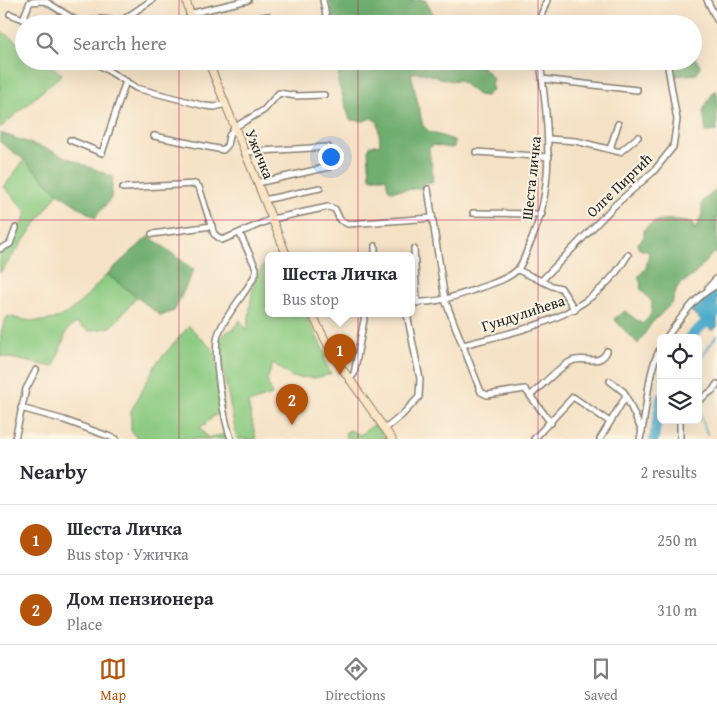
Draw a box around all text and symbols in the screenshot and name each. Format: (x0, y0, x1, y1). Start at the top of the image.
search box (15, 15, 702, 70)
icon: search (33, 29, 61, 57)
text: Search here (73, 29, 167, 57)
street label: Ужичка (241, 126, 280, 183)
street label: Шеста личка (516, 134, 546, 221)
your location (318, 144, 344, 170)
street label: Олге Пиргић (581, 148, 657, 222)
popup (265, 252, 415, 317)
text: Шеста Личка (282, 259, 398, 287)
text: Bus stop (282, 287, 339, 311)
street label: Гундулићева (479, 289, 568, 336)
pin: 1 (324, 334, 356, 375)
map controls (657, 334, 702, 424)
button: locate (657, 334, 702, 379)
button: layers (657, 379, 702, 424)
pin: 2 (276, 384, 308, 425)
text: Nearby (20, 456, 87, 487)
text: 2 results (640, 460, 697, 484)
text: Шеста Личка (67, 514, 182, 542)
text: 1 (32, 528, 40, 552)
text: 250 m (657, 528, 697, 552)
text: Bus stop · Ужичка (67, 542, 189, 566)
text: Дом пензионера (67, 584, 214, 612)
text: 2 (32, 598, 40, 622)
text: 310 m (657, 598, 697, 622)
text: Place (67, 612, 102, 636)
tab: Map (99, 655, 127, 705)
tab: Directions (325, 655, 386, 705)
tab: Saved (584, 655, 618, 705)

